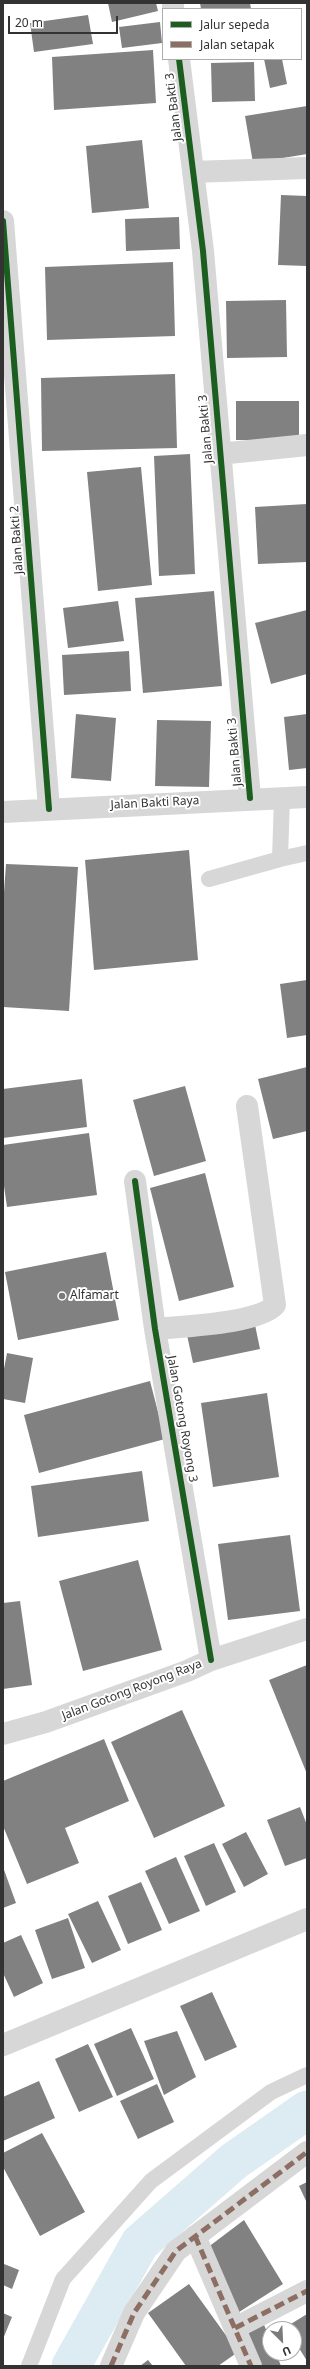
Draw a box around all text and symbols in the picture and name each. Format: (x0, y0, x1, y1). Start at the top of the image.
scale bar (10, 8, 120, 34)
legend (162, 8, 302, 60)
text: 20 m (15, 14, 43, 31)
text: Jalur sepeda (200, 16, 269, 33)
text: Jalan setapak (200, 36, 274, 53)
street label: Jalan Bakti 3 (163, 72, 185, 142)
street label: Jalan Bakti 3 (196, 394, 216, 464)
street label: Jalan Bakti 2 (7, 505, 27, 575)
street label: Jalan Bakti 3 (225, 717, 245, 787)
street label: Jalan Bakti Raya (110, 793, 200, 813)
place label: Alfamart (70, 1289, 119, 1303)
marker: Alfamart (57, 1291, 67, 1301)
street label: Jalan Gotong Royong 3 (164, 1354, 200, 1484)
street label: Jalan Gotong Royong Raya (60, 1657, 204, 1723)
north arrow (262, 2321, 302, 2361)
text: U (280, 2343, 294, 2360)

